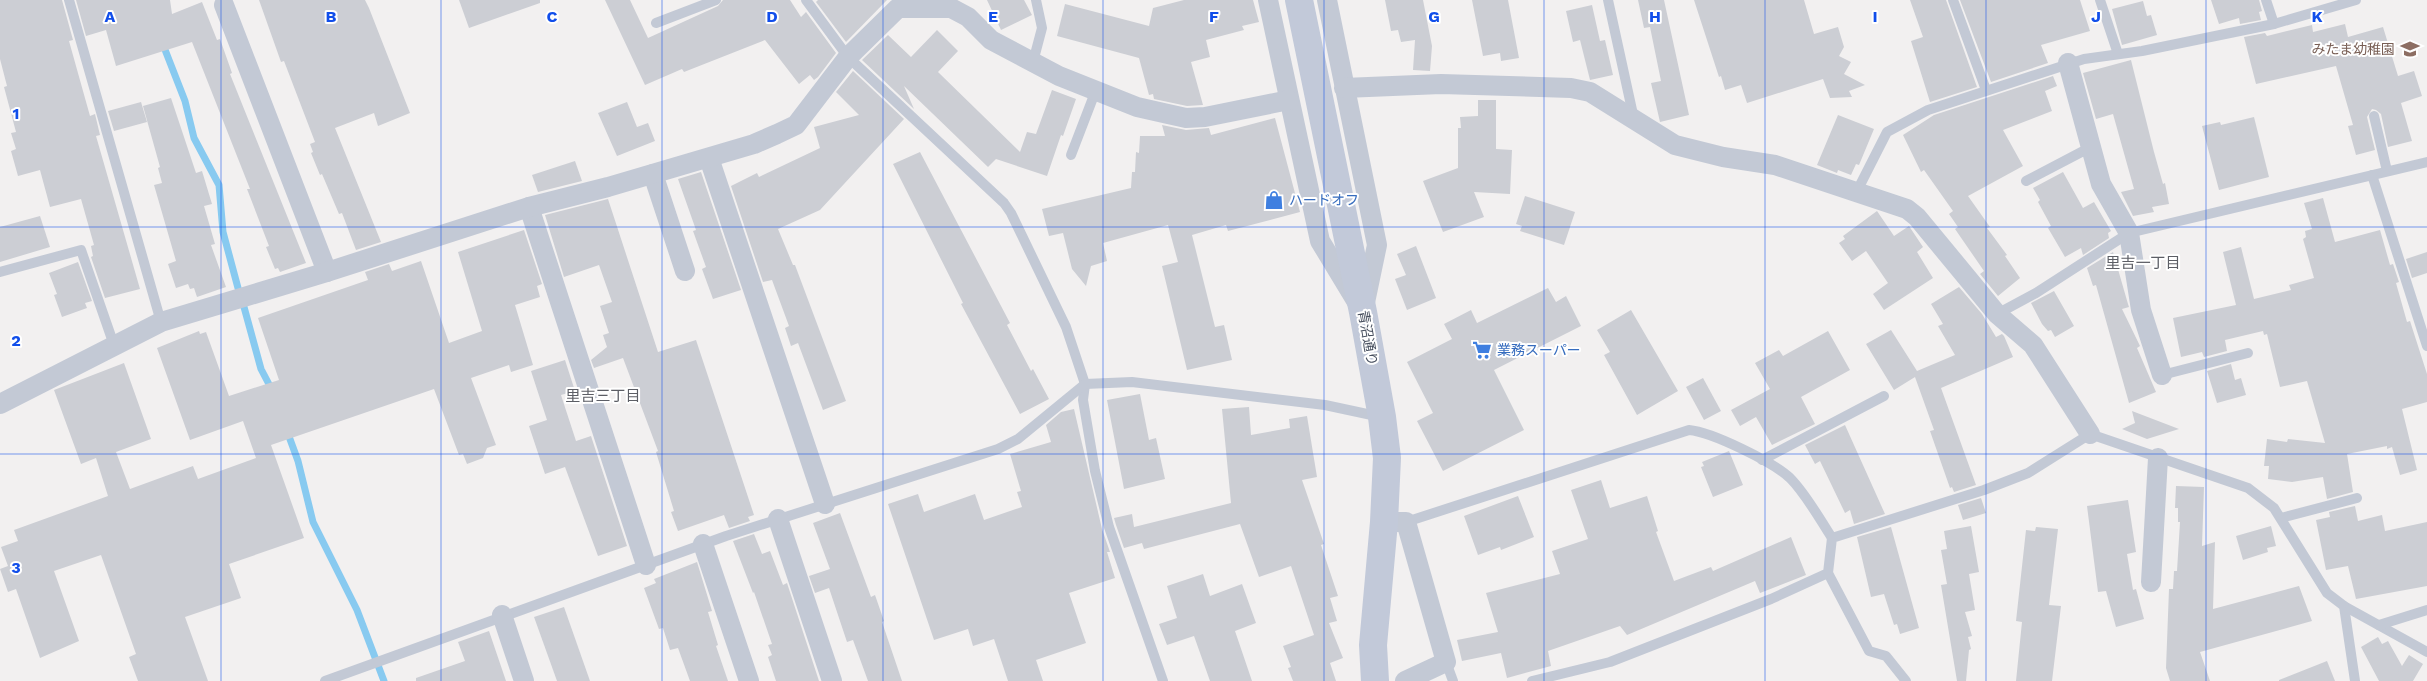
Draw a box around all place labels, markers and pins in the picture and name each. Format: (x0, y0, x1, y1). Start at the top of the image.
school or university icon: みたま幼稚園 (2399, 38, 2421, 60)
place label: みたま幼稚園 (2311, 41, 2395, 57)
shop icon: ハードオフ (1263, 189, 1285, 211)
place label: ハードオフ (1289, 192, 1359, 208)
supermarket icon: 業務スーパー (1471, 339, 1493, 361)
place label: 業務スーパー (1497, 342, 1581, 358)

